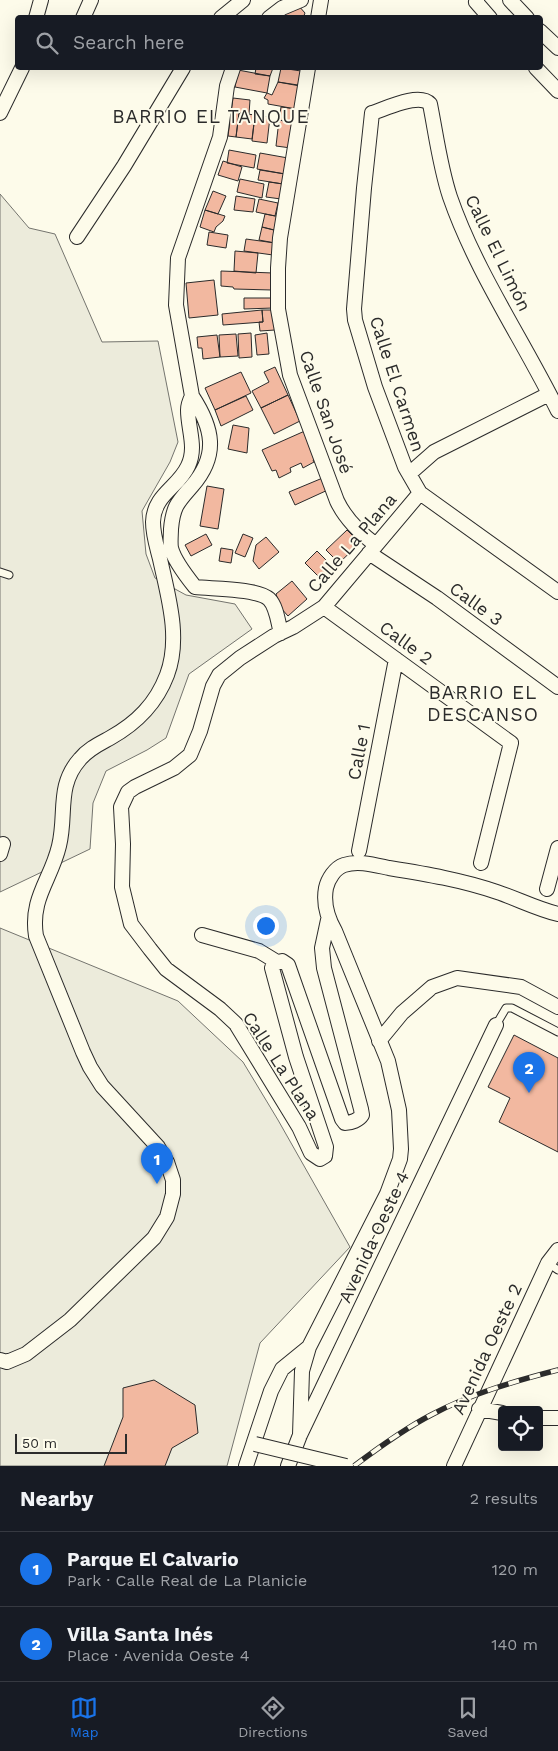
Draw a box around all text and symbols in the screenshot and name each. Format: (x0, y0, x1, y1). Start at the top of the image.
search box (15, 15, 543, 70)
icon: search (33, 29, 61, 57)
text: Search here (73, 31, 184, 54)
district label: BARRIO EL TANQUE (112, 105, 310, 128)
street label: Calle El Limón (461, 191, 536, 315)
street label: Calle El Carmen (366, 313, 429, 454)
street label: Calle San José (296, 347, 357, 476)
street label: Calle La Plana (303, 489, 400, 597)
street label: Calle 3 (446, 577, 507, 630)
street label: Calle 2 (376, 616, 437, 669)
district label: BARRIO EL DESCANSO (427, 681, 539, 726)
street label: Calle 1 (343, 722, 374, 782)
your location (253, 913, 279, 939)
street label: Calle La Plana (239, 1008, 324, 1124)
pin: 2 (513, 1052, 545, 1093)
pin: 1 (141, 1143, 173, 1184)
street label: Avenida Oeste 4 (334, 1168, 413, 1306)
street label: Avenida Oeste 2 (447, 1280, 526, 1418)
map controls (498, 1406, 543, 1451)
button: locate (498, 1406, 543, 1451)
scale bar (15, 1431, 128, 1454)
text: 50 m (22, 1435, 57, 1451)
text: Nearby (20, 1486, 93, 1511)
text: 2 results (470, 1489, 538, 1508)
text: Parque El Calvario (67, 1548, 239, 1571)
text: 1 (33, 1560, 39, 1579)
text: 120 m (492, 1560, 538, 1579)
text: Park · Calle Real de La Planicie (67, 1571, 307, 1590)
text: Villa Santa Inés (67, 1623, 213, 1646)
text: 2 (31, 1635, 41, 1654)
text: 140 m (491, 1635, 538, 1654)
text: Place · Avenida Oeste 4 (67, 1646, 250, 1665)
tab: Map (70, 1694, 99, 1740)
tab: Directions (238, 1694, 308, 1740)
tab: Saved (447, 1694, 488, 1740)

